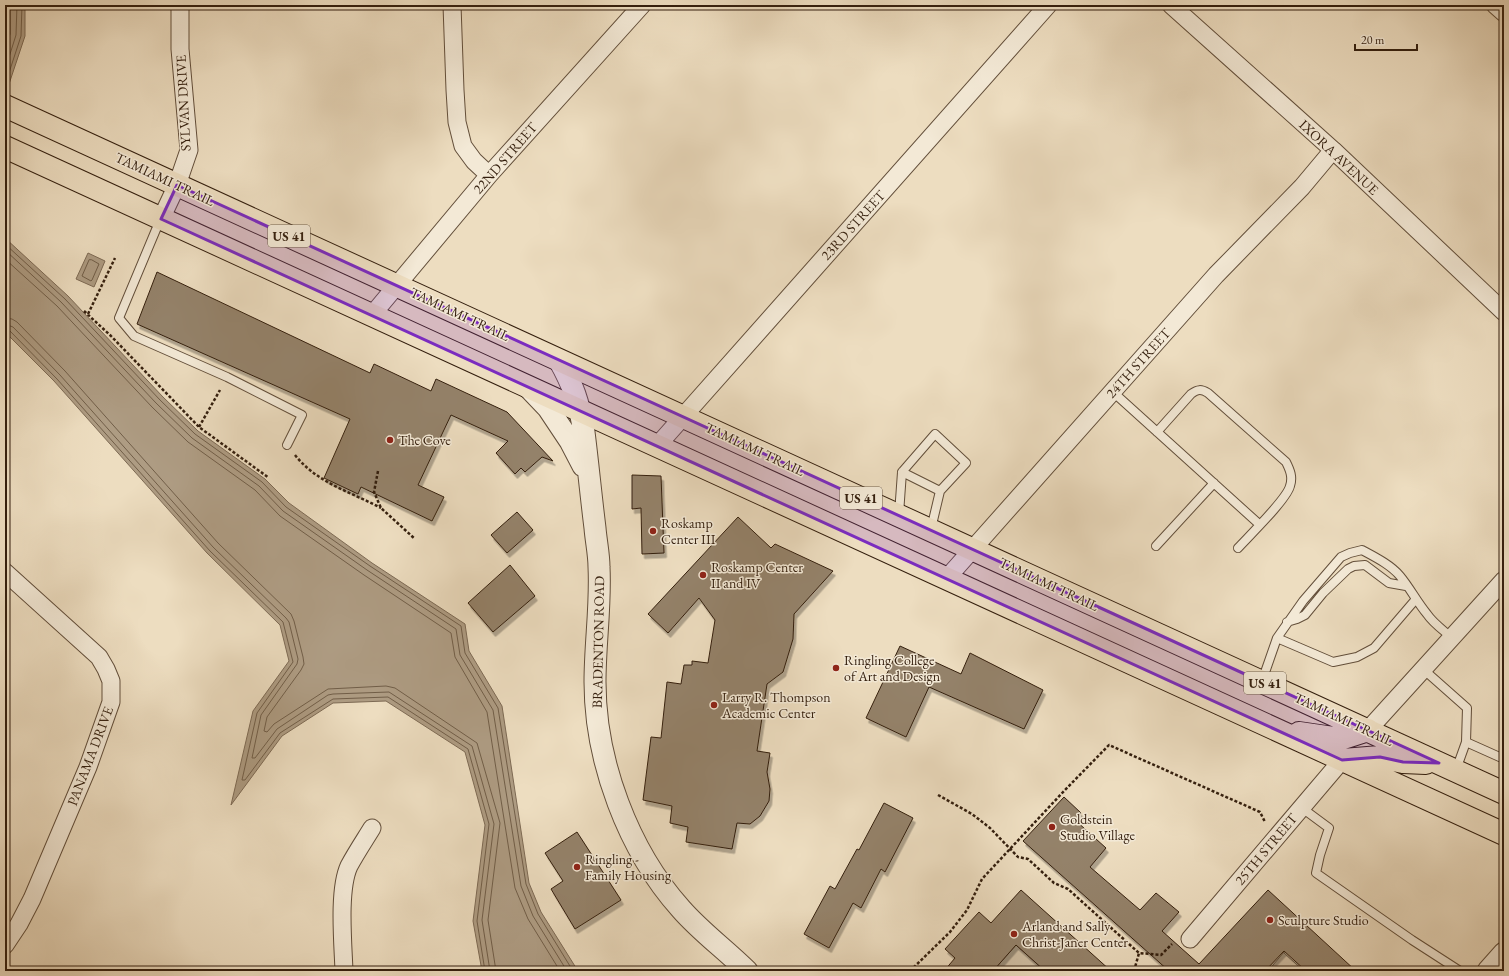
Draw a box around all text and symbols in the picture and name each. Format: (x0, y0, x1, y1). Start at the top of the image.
scale bar (1355, 26, 1417, 52)
text: 20 m (1361, 32, 1385, 48)
street label: SYLVAN DRIVE (171, 54, 195, 152)
street label: IXORA AVENUE (1295, 116, 1383, 199)
street label: 22ND STREET (469, 118, 541, 197)
street label: TAMIAMI TRAIL (112, 148, 218, 210)
street label: 23RD STREET (817, 186, 889, 264)
road number: US 41 (268, 225, 310, 247)
street label: TAMIAMI TRAIL (407, 283, 513, 345)
street label: 24TH STREET (1102, 324, 1175, 402)
street label: TAMIAMI TRAIL (702, 418, 808, 480)
place label: The Cove (398, 431, 451, 449)
marker: The Cove (385, 435, 395, 445)
road number: US 41 (840, 487, 882, 509)
place label: Roskamp Center III (661, 514, 716, 548)
marker: Roskamp Center III (648, 526, 658, 536)
street label: TAMIAMI TRAIL (996, 553, 1102, 615)
place label: Roskamp Center II and IV (711, 558, 803, 592)
marker: Roskamp Center II and IV (698, 570, 708, 580)
street label: BRADENTON ROAD (588, 575, 608, 708)
place label: Ringling College of Art and Design (844, 651, 941, 685)
marker: Ringling College of Art and Design (831, 663, 841, 673)
road number: US 41 (1244, 672, 1286, 694)
place label: Larry R. Thompson Academic Center (721, 688, 831, 722)
street label: TAMIAMI TRAIL (1291, 688, 1397, 750)
marker: Larry R. Thompson Academic Center (709, 700, 719, 710)
street label: PANAMA DRIVE (63, 704, 117, 808)
street label: 25TH STREET (1231, 809, 1302, 888)
place label: Goldstein Studio Village (1060, 810, 1135, 844)
marker: Goldstein Studio Village (1047, 822, 1057, 832)
place label: Ringling - Family Housing (585, 850, 672, 884)
marker: Ringling - Family Housing (572, 862, 582, 872)
place label: Sculpture Studio (1278, 911, 1369, 929)
marker: Sculpture Studio (1265, 915, 1275, 925)
place label: Arland and Sally Christ-Janer Center (1021, 917, 1128, 951)
marker: Arland and Sally Christ-Janer Center (1009, 929, 1019, 939)

